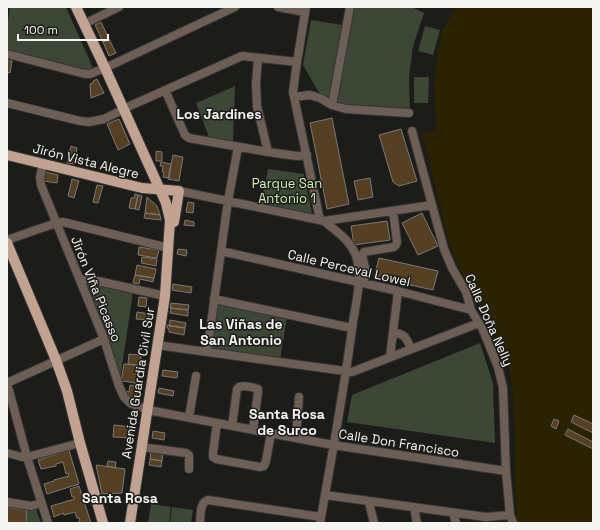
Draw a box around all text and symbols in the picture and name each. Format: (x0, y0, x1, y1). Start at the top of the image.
scale bar (18, 16, 108, 42)
text: 100 m (24, 22, 58, 38)
district label: Los Jardines (176, 105, 262, 123)
street label: Jirón Vista Alegre (31, 140, 141, 182)
park label: Parque San Antonio 1 (252, 175, 322, 207)
street label: Jirón Viña Picasso (67, 234, 125, 344)
street label: Calle Perceval Lowel (286, 246, 412, 290)
street label: Calle Doña Nelly (461, 271, 517, 369)
street label: Avenida Guardia Civil Sur (118, 306, 158, 460)
district label: Las Viñas de San Antonio (199, 315, 283, 349)
district label: Santa Rosa de Surco (249, 405, 325, 439)
street label: Calle Don Francisco (337, 425, 461, 461)
district label: Santa Rosa (82, 489, 158, 507)

